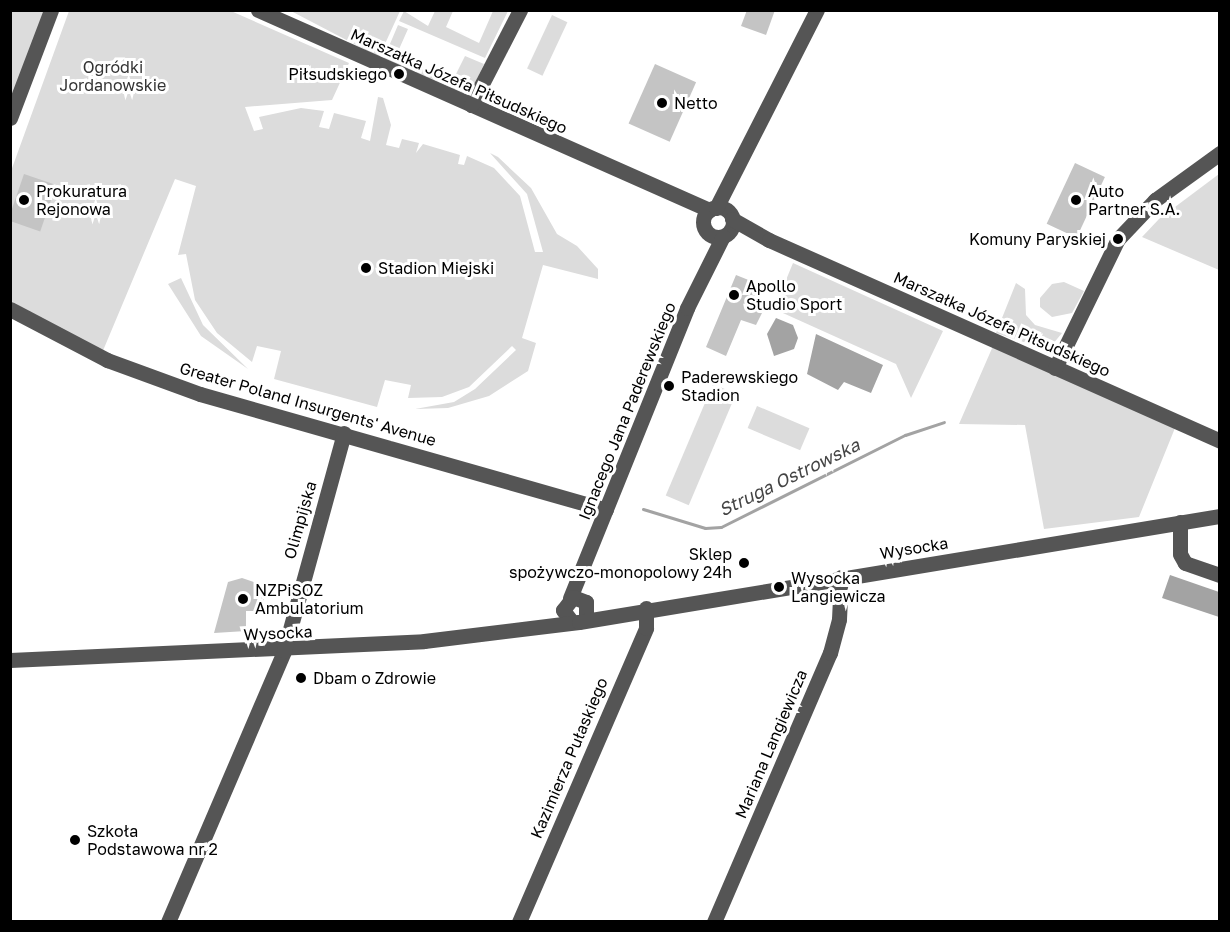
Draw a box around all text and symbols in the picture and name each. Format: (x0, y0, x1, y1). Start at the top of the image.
street label: Marszałka Józefa Piłsudskiego (348, 24, 570, 138)
park label: Ogródki Jordanowskie (60, 57, 166, 95)
place label: Piłsudskiego (288, 64, 387, 84)
marker: Piłsudskiego (392, 67, 406, 81)
place label: Netto (674, 93, 718, 113)
marker: Netto (655, 96, 669, 110)
place label: Prokuratura Rejonowa (36, 181, 127, 219)
place label: Auto Partner S.A. (1088, 181, 1180, 219)
marker: Prokuratura Rejonowa (17, 193, 31, 207)
marker: Auto Partner S.A. (1069, 193, 1083, 207)
place label: Komuny Paryskiej (969, 229, 1106, 249)
marker: Komuny Paryskiej (1111, 232, 1125, 246)
place label: Stadion Miejski (378, 258, 494, 278)
marker: Stadion Miejski (359, 261, 373, 275)
street label: Marszałka Józefa Piłsudskiego (891, 267, 1113, 381)
place label: Apollo Studio Sport (746, 276, 842, 314)
marker: Apollo Studio Sport (727, 288, 741, 302)
street label: Ignacego Jana Paderewskiego (574, 299, 680, 523)
street label: Greater Poland Insurgents' Avenue (178, 358, 438, 450)
place label: Paderewskiego Stadion (681, 367, 798, 405)
marker: Paderewskiego Stadion (662, 379, 676, 393)
water label: Struga Ostrowska (715, 434, 863, 520)
street label: Olimpijska (280, 479, 320, 561)
street label: Wysocka (878, 533, 950, 563)
place label: Sklep spożywczo-monopolowy 24h (509, 544, 732, 582)
marker: Sklep spożywczo-monopolowy 24h (737, 556, 751, 570)
place label: Wysocka Langiewicza (791, 568, 886, 606)
place label: NZPiSOZ Ambulatorium (255, 580, 364, 618)
marker: Wysocka Langiewicza (772, 580, 786, 594)
marker: NZPiSOZ Ambulatorium (236, 592, 250, 606)
street label: Wysocka (243, 622, 313, 644)
street label: Mariana Langiewicza (731, 667, 811, 821)
place label: Dbam o Zdrowie (313, 668, 436, 688)
marker: Dbam o Zdrowie (294, 671, 308, 685)
street label: Kazimierza Pułaskiego (526, 675, 612, 841)
place label: Szkoła Podstawowa nr 2 (87, 821, 218, 859)
marker: Szkoła Podstawowa nr 2 (68, 833, 82, 847)

